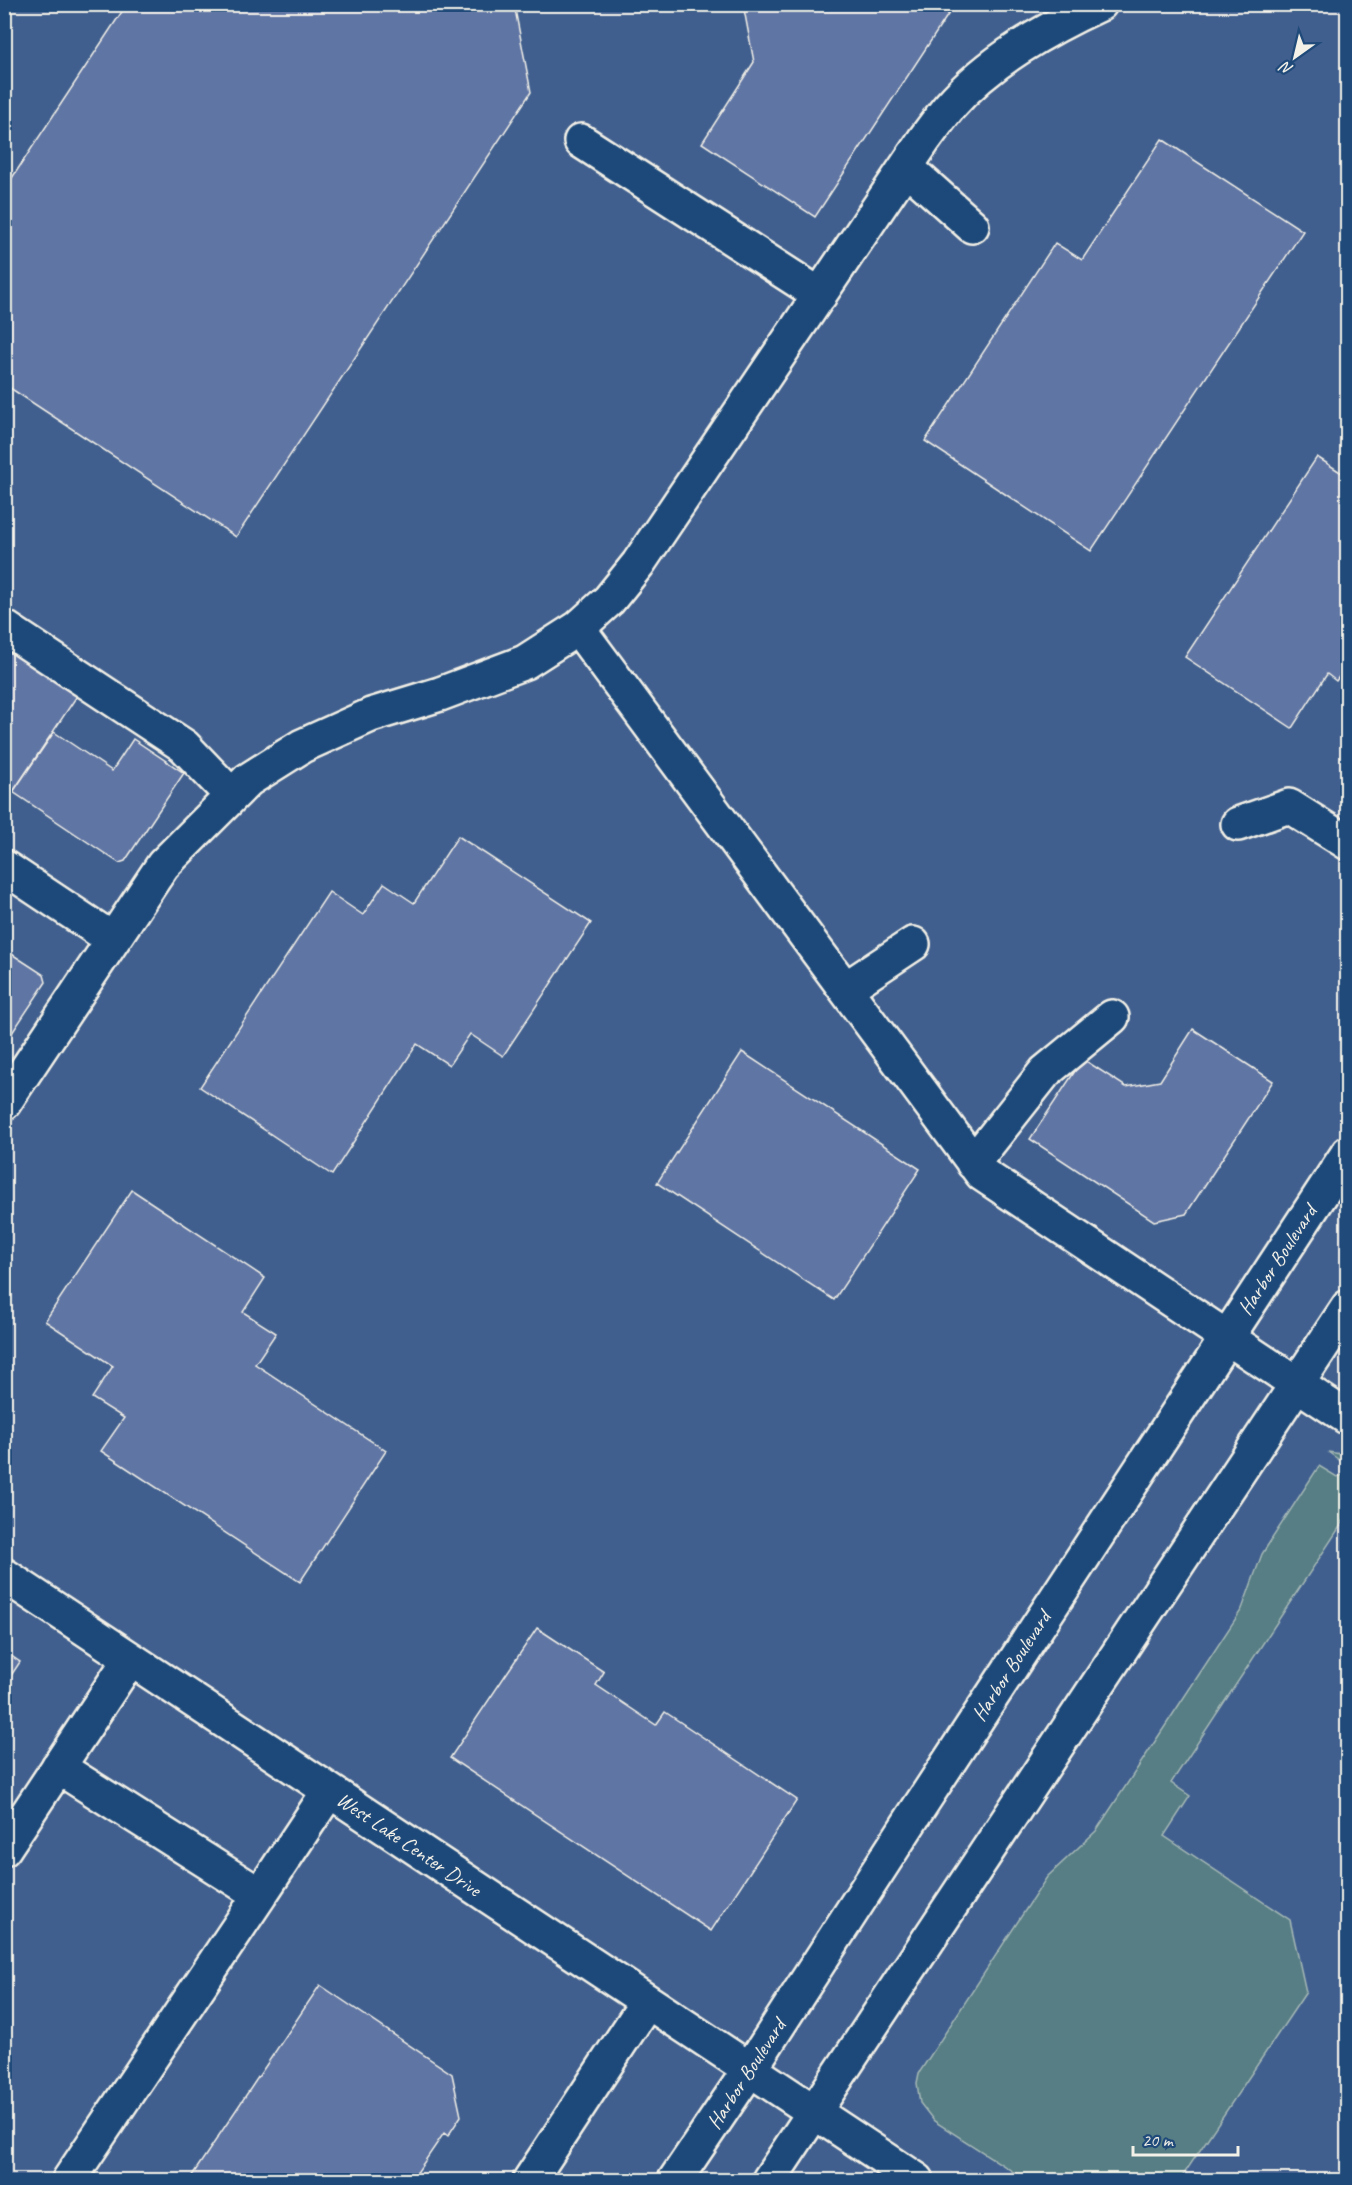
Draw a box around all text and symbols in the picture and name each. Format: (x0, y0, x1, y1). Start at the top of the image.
north arrow (1265, 27, 1325, 87)
text: N (1275, 56, 1297, 80)
street label: Harbor Boulevard (1232, 1197, 1324, 1320)
street label: Harbor Boulevard (966, 1603, 1058, 1726)
street label: West Lake Center Drive (332, 1786, 488, 1903)
street label: Harbor Boulevard (701, 2011, 793, 2134)
scale bar (1133, 2119, 1238, 2157)
text: 20 m (1142, 2129, 1175, 2151)

